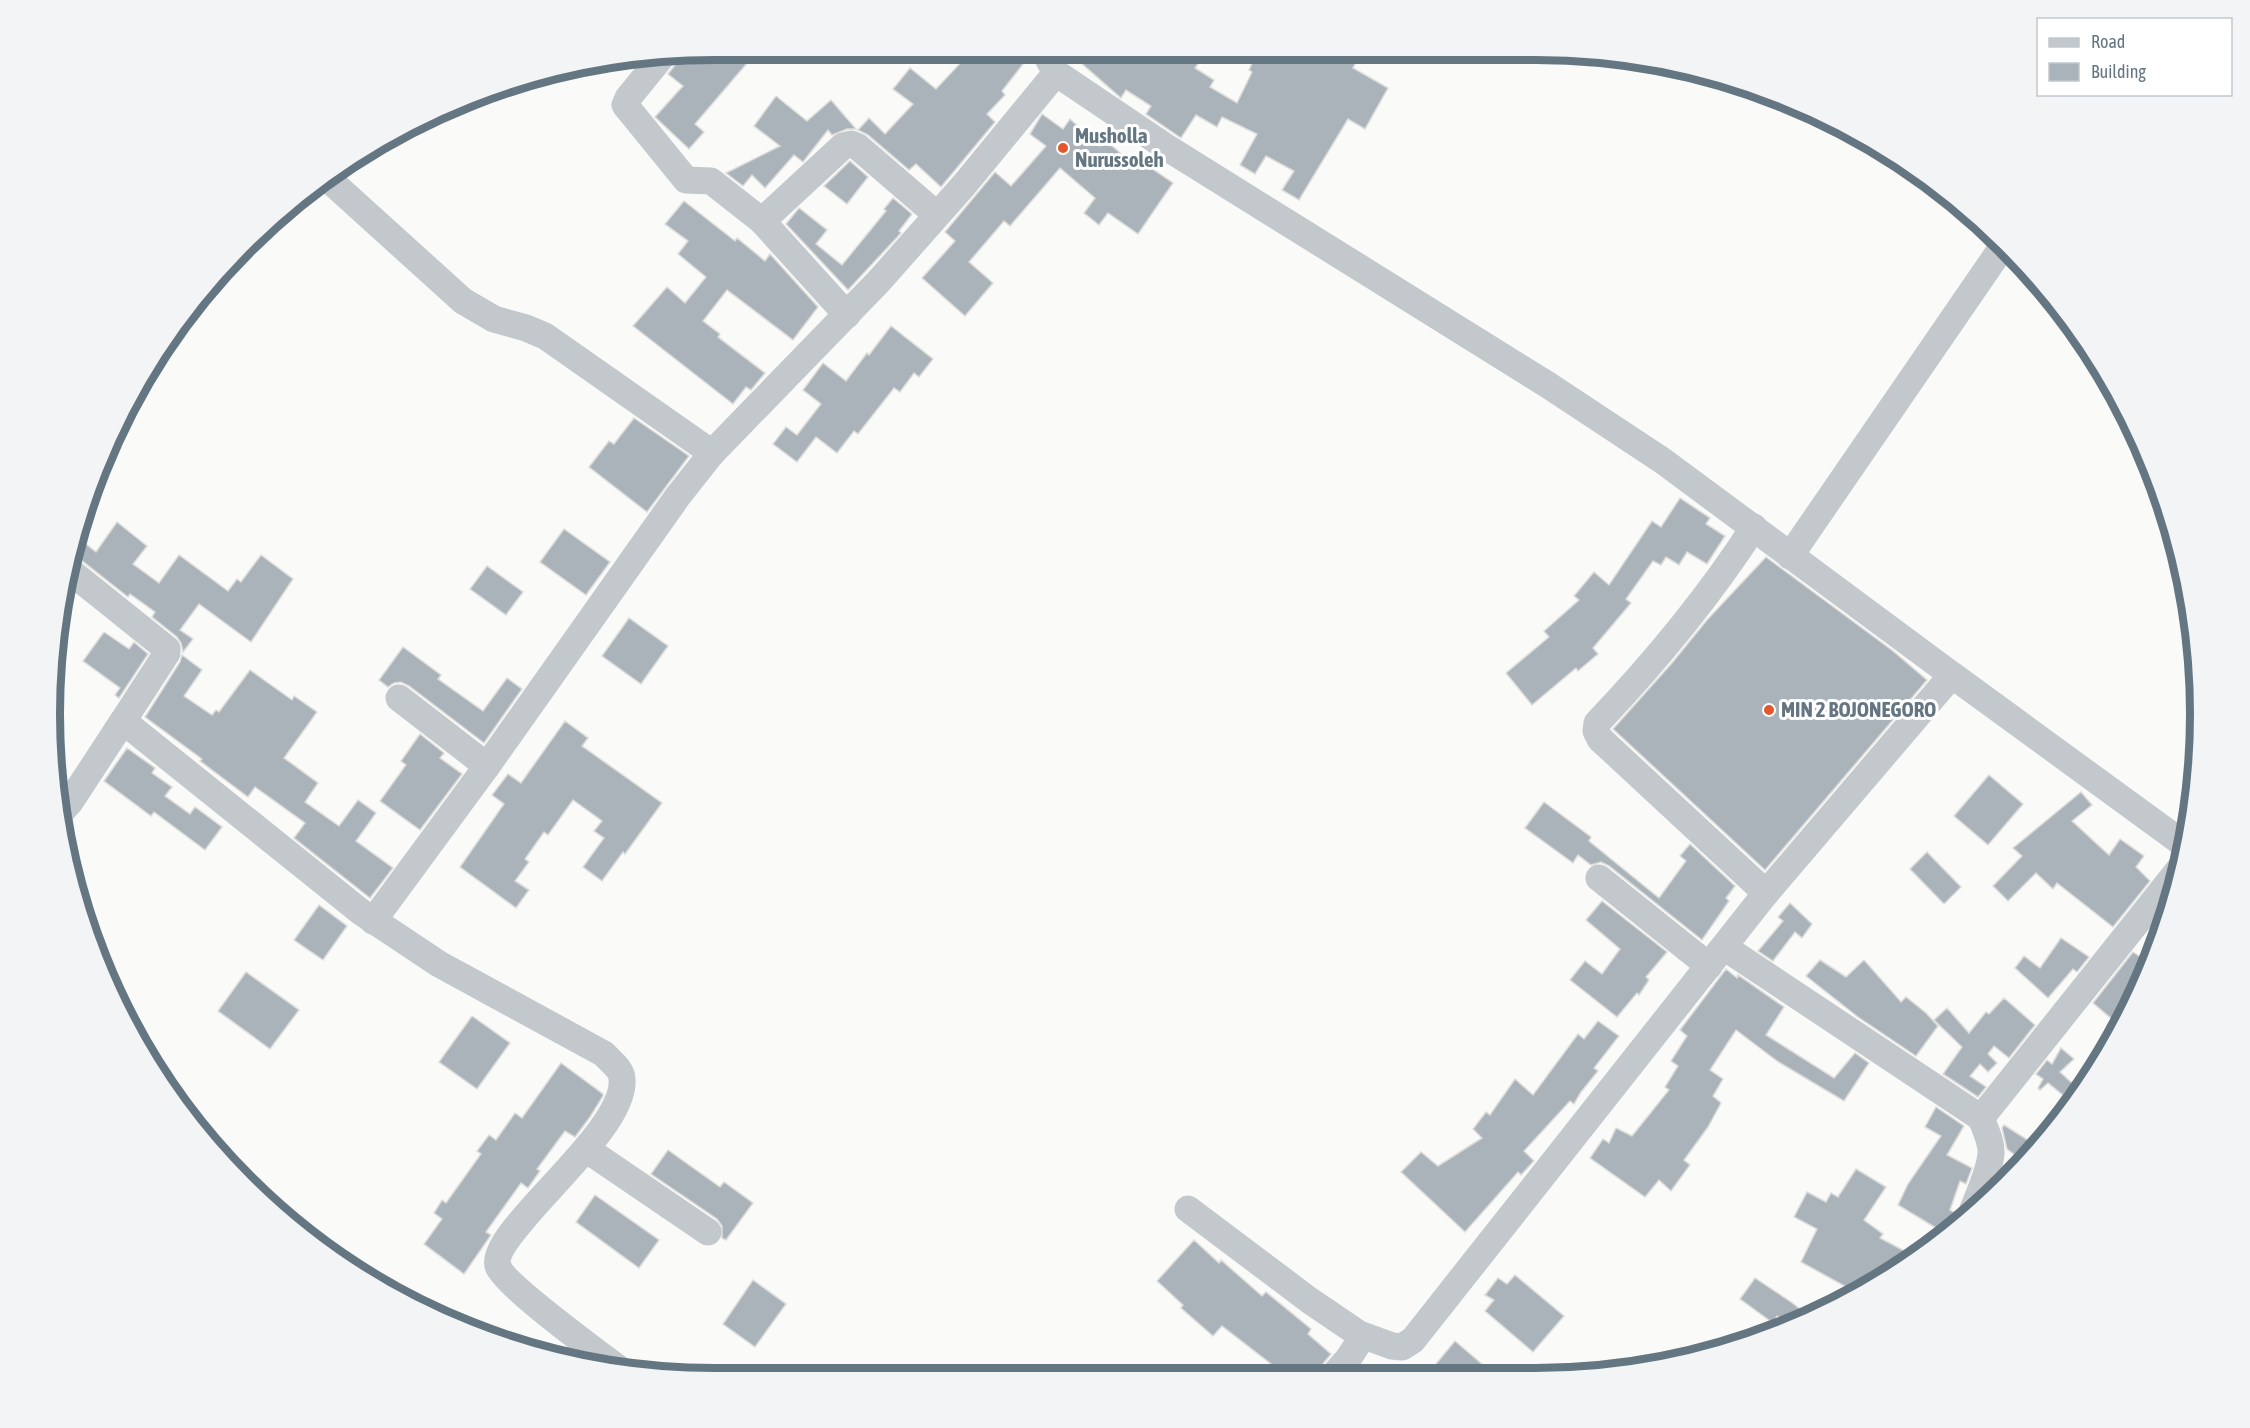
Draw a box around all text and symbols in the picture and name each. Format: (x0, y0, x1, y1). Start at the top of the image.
legend (2037, 18, 2232, 96)
text: Road (2091, 31, 2125, 52)
text: Building (2091, 61, 2146, 82)
place label: Musholla Nurussoleh (1075, 123, 1164, 171)
marker: Musholla Nurussoleh (1056, 141, 1070, 155)
place label: MIN 2 BOJONEGORO (1781, 697, 1936, 721)
marker: MIN 2 BOJONEGORO (1762, 703, 1776, 717)

